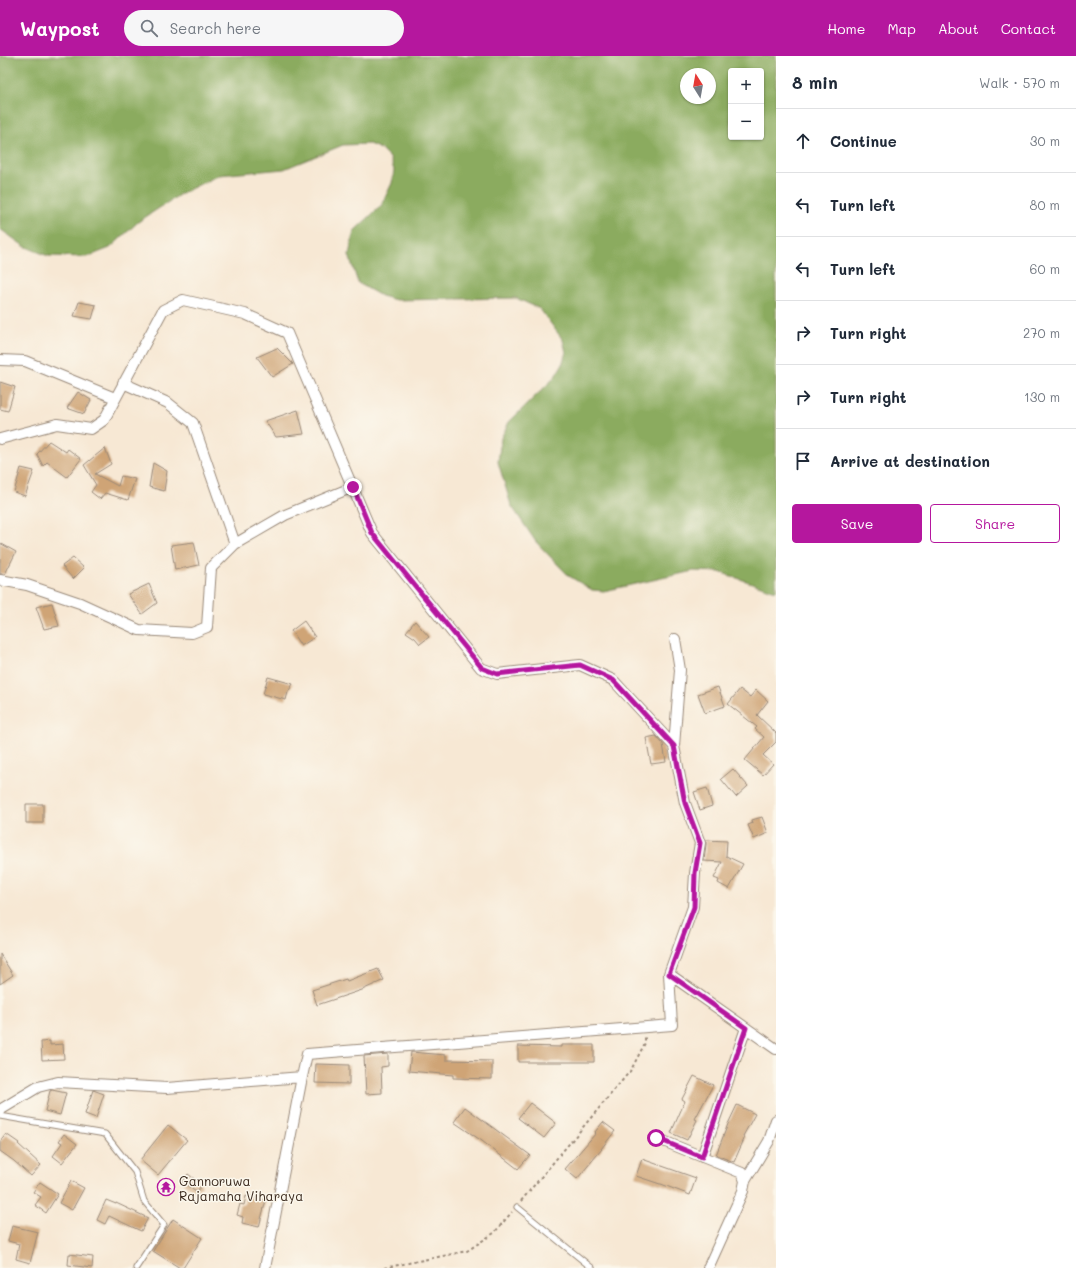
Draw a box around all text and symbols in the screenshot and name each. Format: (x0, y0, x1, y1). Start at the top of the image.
search box (124, 10, 404, 46)
text: Waypost (20, 16, 100, 41)
icon: search (138, 17, 160, 39)
text: Search here (170, 18, 261, 38)
text: Home (827, 19, 865, 38)
text: Map (887, 19, 916, 38)
text: About (938, 19, 979, 38)
text: Contact (1001, 19, 1056, 38)
north arrow (680, 68, 716, 104)
map controls (728, 68, 764, 140)
button: + (728, 68, 764, 104)
text: 8 min (792, 71, 838, 93)
text: Walk · 570 m (979, 74, 1060, 91)
button: − (728, 104, 764, 140)
icon: ahead (792, 130, 814, 152)
text: Continue (830, 131, 897, 151)
text: 30 m (1030, 132, 1060, 149)
icon: left (792, 194, 814, 216)
text: Turn left (830, 195, 895, 215)
text: 80 m (1030, 196, 1060, 213)
icon: left (792, 258, 814, 280)
text: Turn left (830, 259, 895, 279)
text: 60 m (1030, 260, 1060, 277)
icon: right (792, 322, 814, 344)
text: Turn right (830, 323, 907, 343)
text: 270 m (1023, 324, 1060, 341)
icon: right (792, 386, 814, 408)
text: Turn right (830, 387, 907, 407)
text: 130 m (1024, 388, 1060, 405)
icon: arrive (792, 450, 814, 472)
text: Arrive at destination (830, 451, 990, 471)
route end (344, 478, 362, 496)
button: Save (792, 504, 922, 543)
button: Share (930, 504, 1060, 543)
route start (647, 1129, 665, 1147)
place label: Gannoruwa Rajamaha Viharaya (179, 1172, 303, 1204)
temple icon: Gannoruwa Rajamaha Viharaya (156, 1177, 176, 1197)

